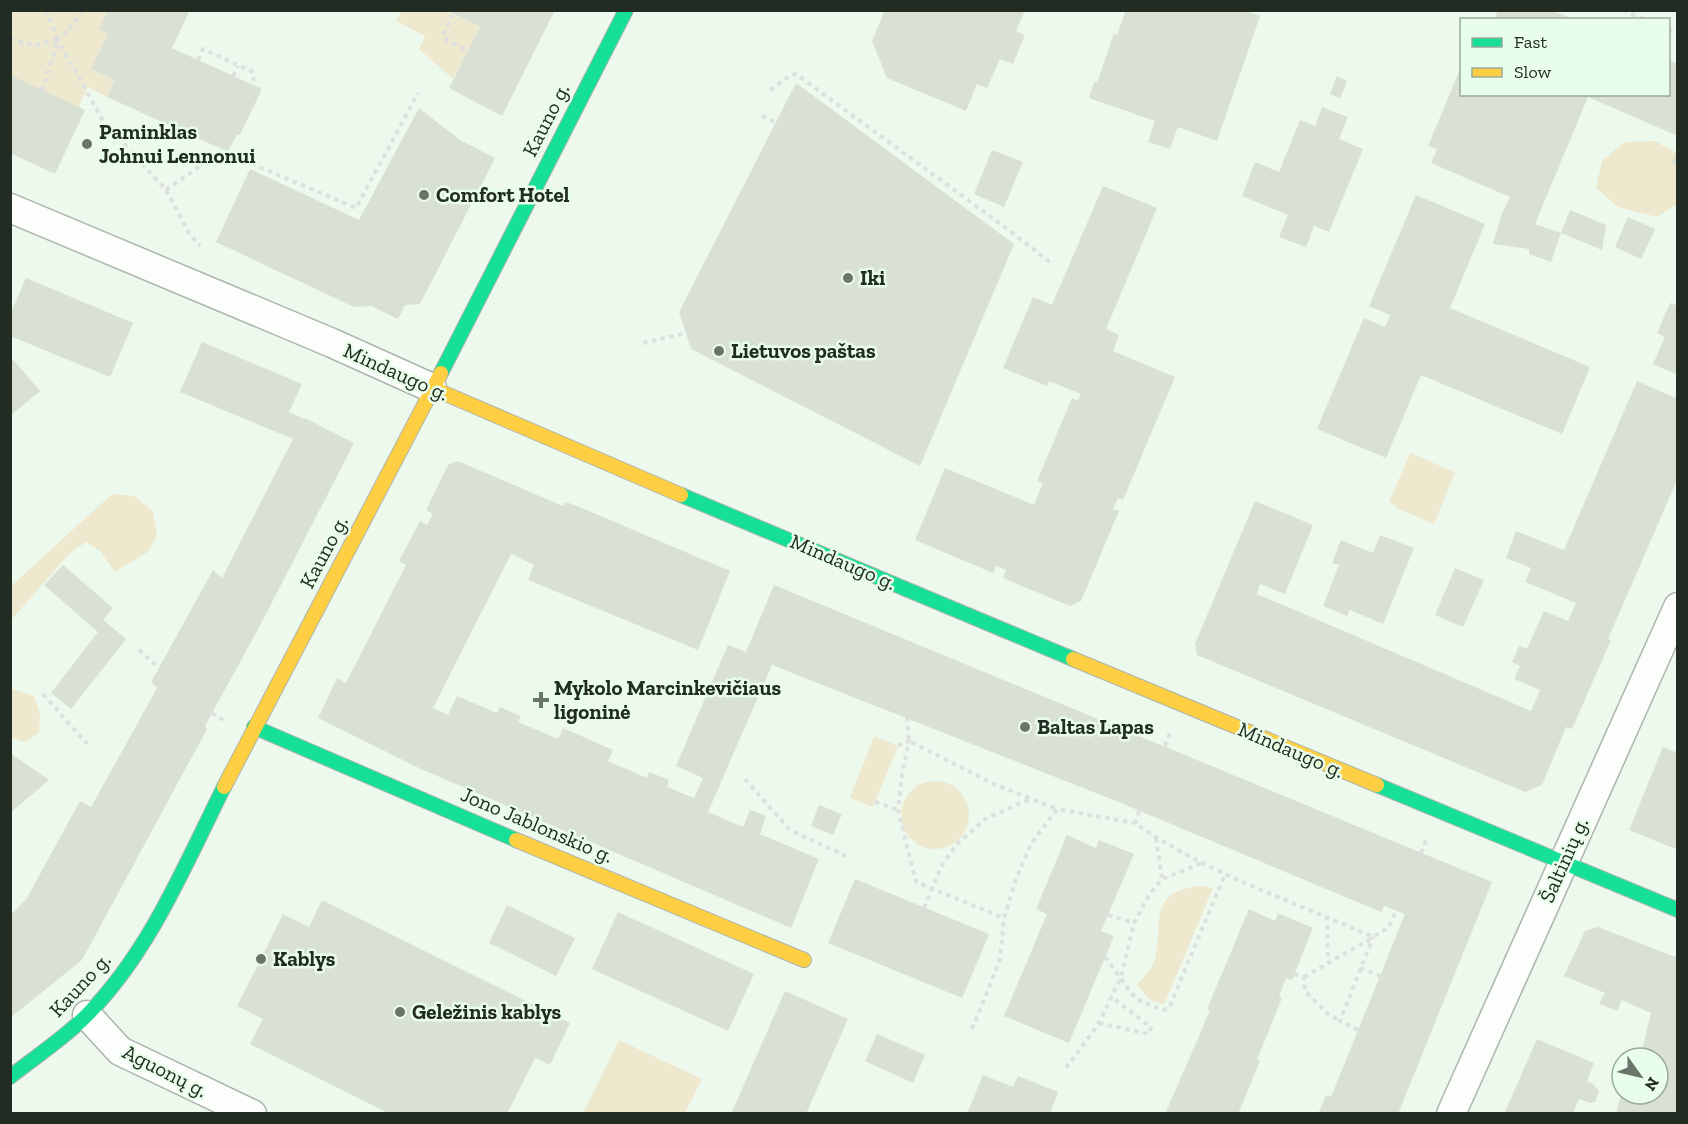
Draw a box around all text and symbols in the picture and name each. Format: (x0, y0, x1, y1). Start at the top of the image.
legend (1460, 18, 1670, 96)
text: Fast (1514, 31, 1547, 53)
text: Slow (1514, 61, 1551, 83)
street label: Kauno g. (517, 79, 575, 160)
place label: Paminklas Johnui Lennonui (99, 119, 255, 168)
marker: Paminklas Johnui Lennonui (80, 137, 94, 151)
place label: Comfort Hotel (436, 182, 570, 207)
marker: Comfort Hotel (417, 188, 431, 202)
place label: Iki (860, 265, 885, 290)
marker: Iki (841, 271, 855, 285)
street label: Mindaugo g. (340, 337, 453, 406)
place label: Lietuvos paštas (731, 338, 876, 363)
marker: Lietuvos paštas (712, 344, 726, 358)
street label: Kauno g. (294, 511, 353, 592)
street label: Mindaugo g. (787, 528, 900, 595)
place label: Mykolo Marcinkevičiaus ligoninė (554, 675, 781, 724)
marker: Mykolo Marcinkevičiaus ligoninė (532, 691, 550, 709)
place label: Baltas Lapas (1037, 714, 1154, 739)
street label: Mindaugo g. (1235, 716, 1348, 783)
marker: Baltas Lapas (1018, 720, 1032, 734)
street label: Jono Jablonskio g. (457, 781, 617, 868)
street label: Šaltinių g. (1534, 813, 1593, 906)
place label: Kablys (273, 946, 336, 971)
street label: Kauno g. (44, 947, 116, 1022)
marker: Kablys (254, 952, 268, 966)
place label: Geležinis kablys (412, 999, 562, 1024)
marker: Geležinis kablys (393, 1005, 407, 1019)
street label: Aguonų g. (119, 1039, 212, 1102)
north arrow (1610, 1046, 1670, 1106)
text: N (1641, 1074, 1663, 1094)

